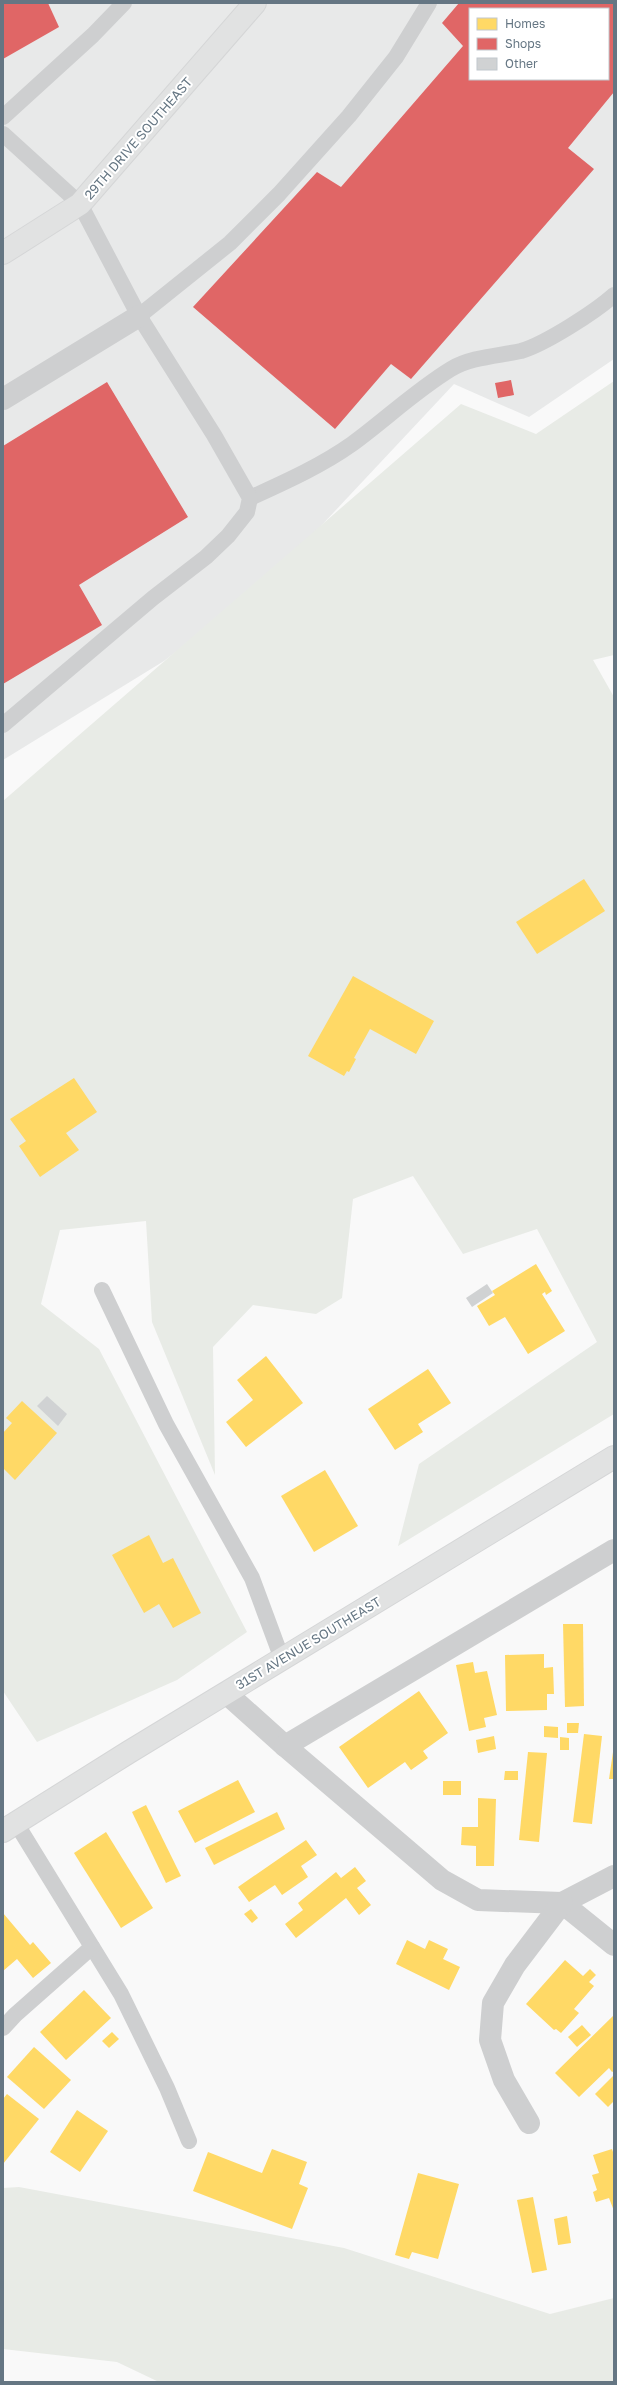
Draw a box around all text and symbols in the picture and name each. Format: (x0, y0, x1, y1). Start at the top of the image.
legend (469, 8, 609, 80)
text: Homes (505, 16, 545, 31)
text: Shops (505, 36, 541, 51)
text: Other (505, 56, 538, 71)
street label: 29TH DRIVE SOUTHEAST (81, 74, 195, 202)
street label: 31ST AVENUE SOUTHEAST (233, 1593, 383, 1693)

